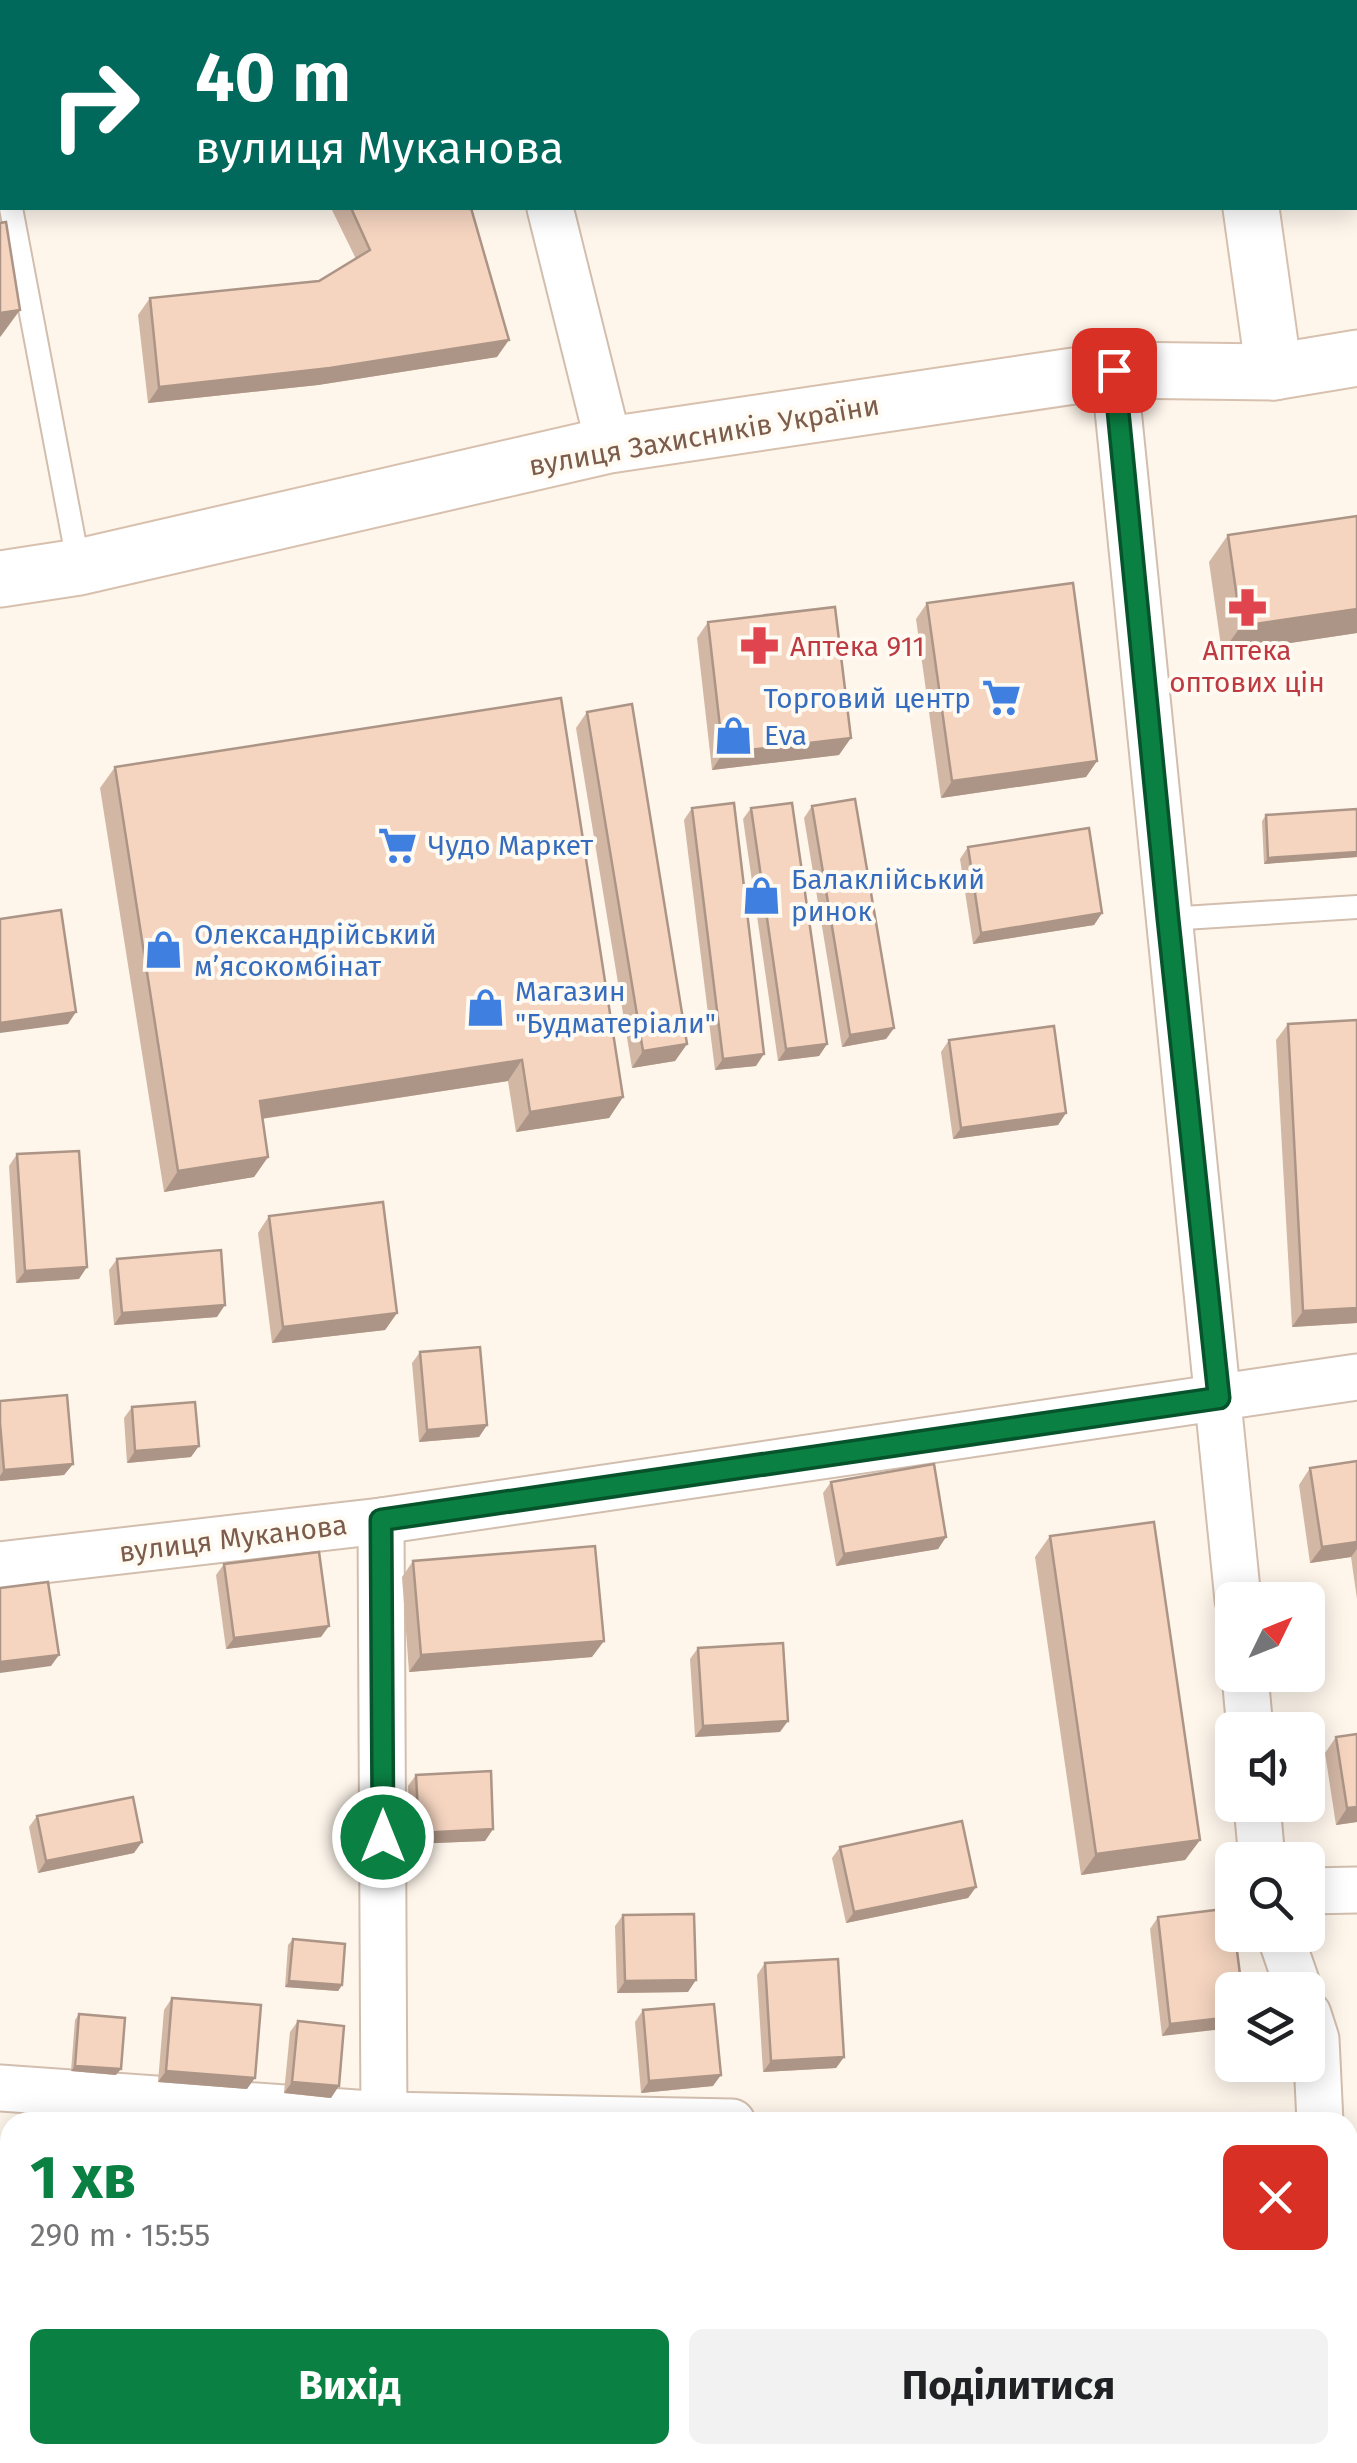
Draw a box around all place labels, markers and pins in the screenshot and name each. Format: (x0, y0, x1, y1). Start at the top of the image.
pin (1072, 328, 1157, 413)
pharmacy icon: Аптека оптових цін (1226, 586, 1268, 628)
pharmacy icon: Аптека 911 (739, 625, 781, 667)
place label: Аптека 911 (790, 630, 925, 663)
place label: Аптека оптових цін (1169, 634, 1325, 699)
supermarket icon: Торговий центр (980, 677, 1022, 719)
place label: Торговий центр (763, 682, 971, 715)
shop icon: Eva (713, 714, 755, 756)
place label: Eva (764, 719, 807, 752)
supermarket icon: Чудо Маркет (377, 824, 419, 866)
place label: Чудо Маркет (428, 829, 593, 862)
place label: Балаклійський ринок (791, 863, 985, 928)
shop icon: Балаклійський ринок (740, 874, 782, 916)
place label: Олександрійський мʼясокомбінат (194, 918, 437, 983)
shop icon: Олександрійський мʼясокомбінат (143, 929, 185, 971)
place label: Магазин "Будматеріали" (515, 975, 716, 1040)
shop icon: Магазин "Будматеріали" (464, 986, 506, 1028)

